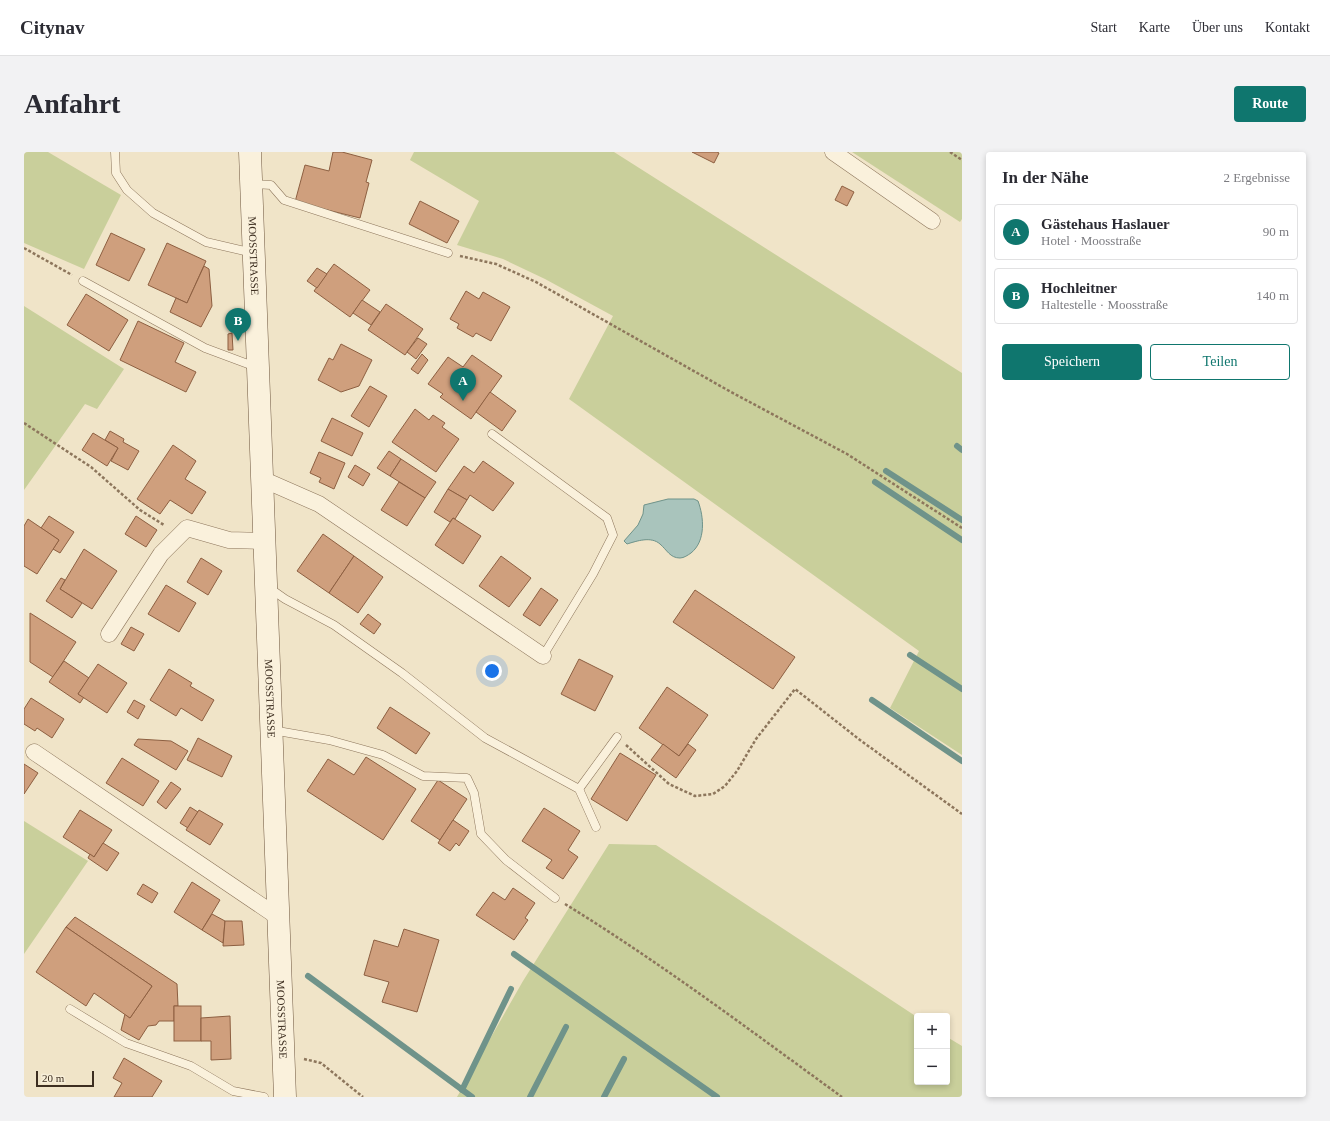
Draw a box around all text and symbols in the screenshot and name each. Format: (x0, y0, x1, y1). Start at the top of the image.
text: Citynav (20, 17, 84, 38)
text: Start (1090, 20, 1117, 35)
text: Karte (1139, 20, 1170, 35)
text: Über uns (1192, 20, 1243, 35)
text: Kontakt (1265, 20, 1310, 35)
button: Route (1234, 86, 1306, 122)
text: Anfahrt (24, 88, 120, 119)
text: In der Nähe (1002, 168, 1089, 187)
text: 2 Ergebnisse (1223, 170, 1290, 185)
street label: MOOSSTRASSE (246, 216, 261, 296)
text: Gästehaus Haslauer (1041, 216, 1170, 232)
text: A (1011, 224, 1021, 239)
text: 90 m (1263, 224, 1289, 239)
text: Hotel · Moosstraße (1041, 233, 1141, 248)
text: Hochleitner (1041, 280, 1117, 296)
text: B (1012, 288, 1020, 303)
text: 140 m (1256, 288, 1289, 303)
text: Haltestelle · Moosstraße (1041, 297, 1168, 312)
pin: B (225, 308, 251, 341)
button: Speichern (1002, 344, 1142, 380)
button: Teilen (1150, 344, 1290, 380)
pin: A (450, 368, 476, 401)
street label: MOOSSTRASSE (263, 659, 278, 739)
your location (482, 661, 502, 681)
street label: MOOSSTRASSE (275, 980, 290, 1059)
map controls (914, 1013, 950, 1085)
button: + (914, 1013, 950, 1049)
button: − (914, 1049, 950, 1085)
scale bar (36, 1069, 94, 1088)
text: 20 m (42, 1072, 64, 1084)

